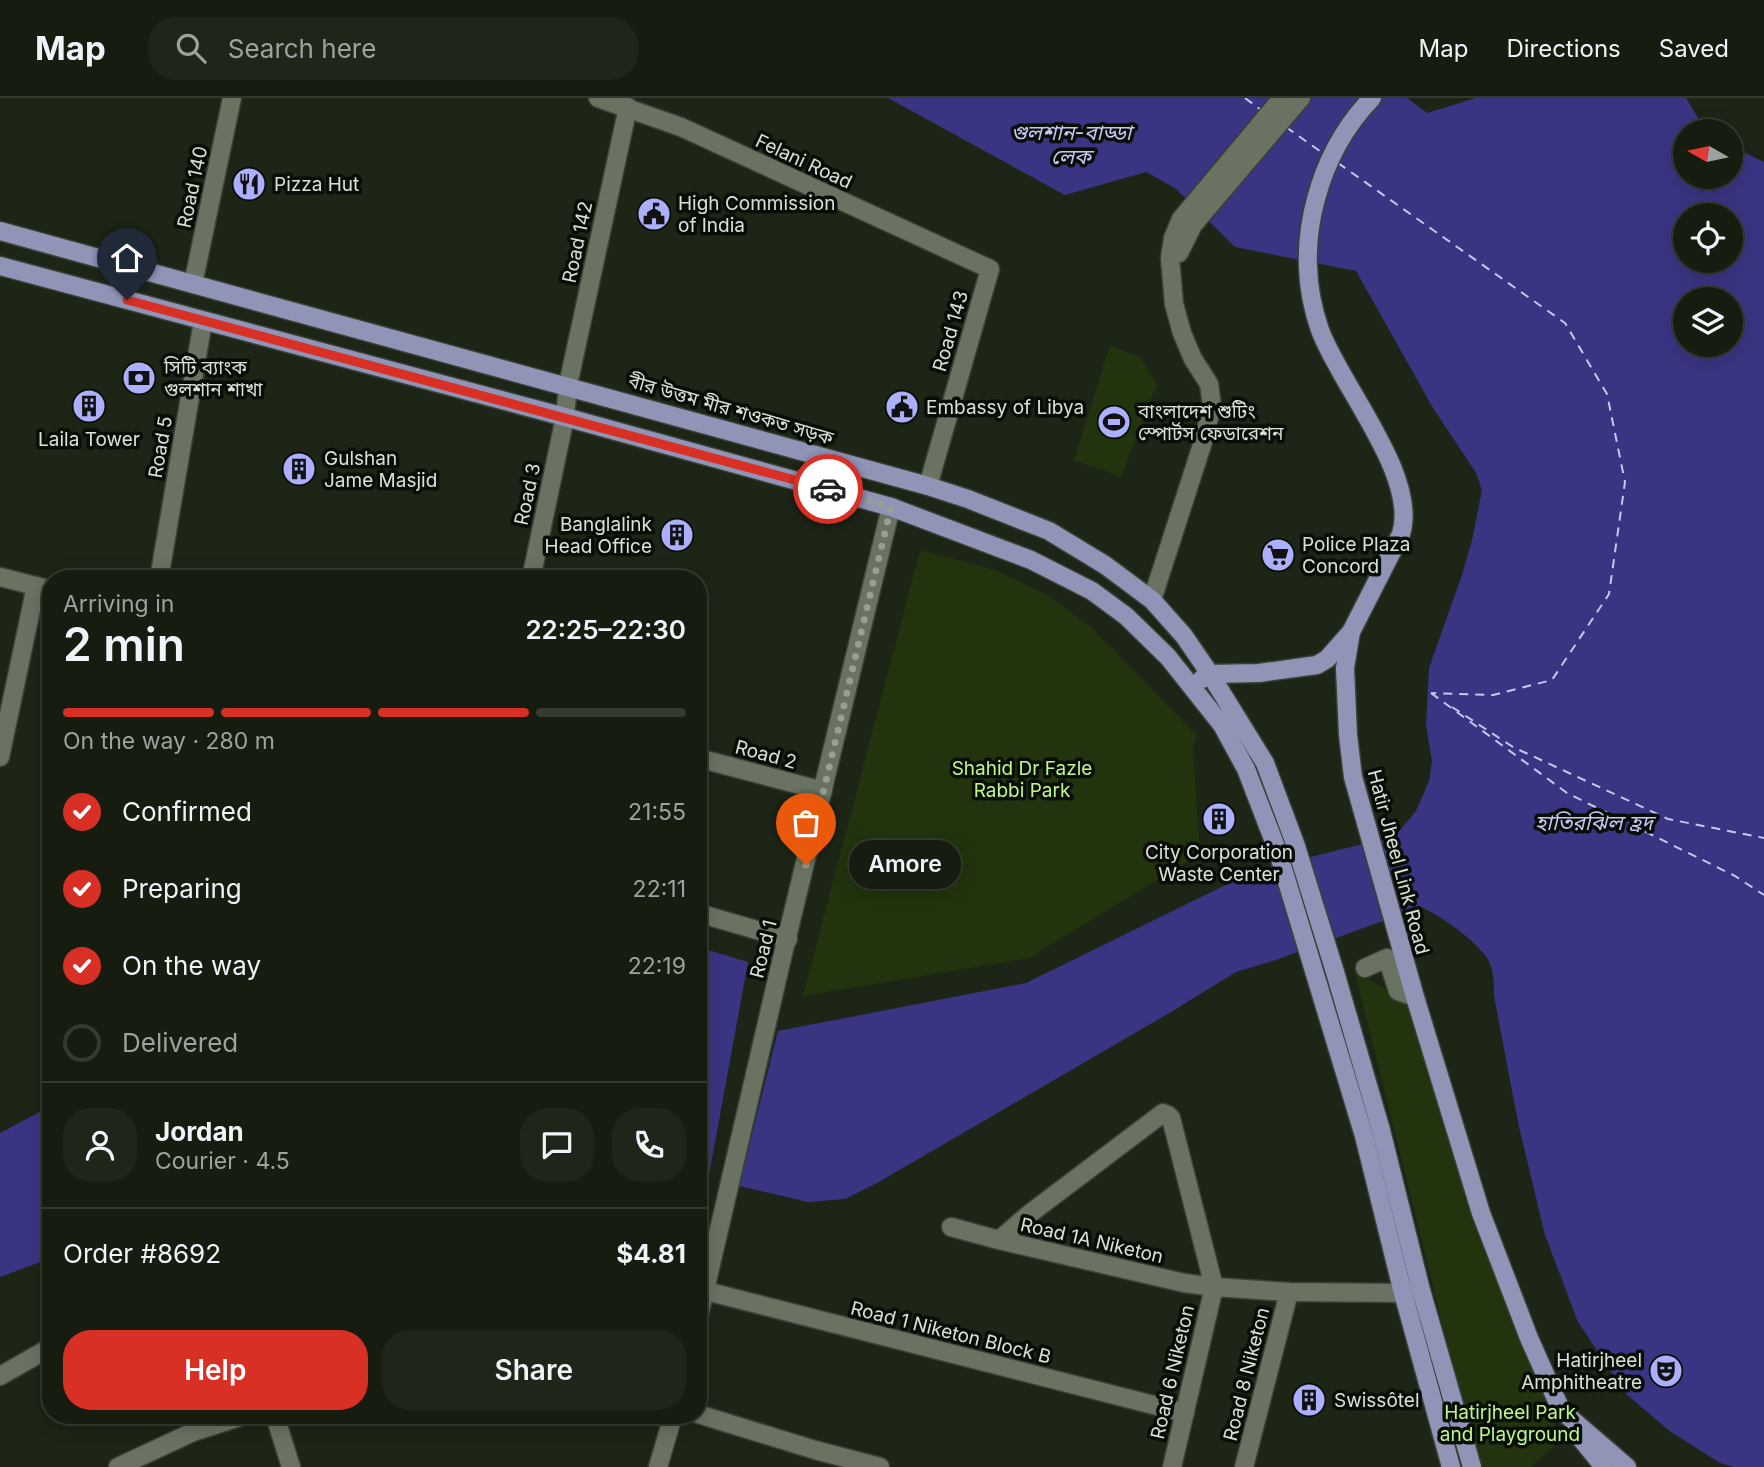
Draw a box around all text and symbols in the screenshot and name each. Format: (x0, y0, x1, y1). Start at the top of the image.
search box (148, 17, 638, 80)
text: Map (35, 28, 106, 68)
icon: search (172, 29, 210, 67)
text: Search here (228, 33, 376, 64)
text: Map (1419, 34, 1468, 63)
text: Directions (1506, 34, 1621, 63)
text: Saved (1659, 34, 1729, 63)
north arrow (1673, 119, 1743, 189)
map controls (1673, 119, 1743, 357)
water label: গুলশান-বাড্ডা লেক (1011, 120, 1136, 169)
street label: Felani Road (752, 129, 856, 194)
street label: Road 140 (173, 144, 212, 230)
restaurant icon: Pizza Hut (230, 165, 268, 203)
place label: Pizza Hut (274, 173, 359, 196)
place label: High Commission of India (678, 192, 835, 237)
public building icon: High Commission of India (635, 195, 673, 233)
street label: Road 142 (558, 199, 597, 285)
button: locate (1673, 203, 1743, 273)
pin (97, 228, 157, 300)
icon: home (108, 239, 146, 277)
button: layers (1673, 287, 1743, 357)
street label: Road 143 (928, 288, 973, 374)
place label: সিটি ব্যাংক গুলশান শাখা (163, 356, 264, 401)
bank icon: সিটি ব্যাংক গুলশান শাখা (120, 359, 158, 397)
street label: বীর উত্তম মীর শওকত সড়ক (625, 369, 837, 450)
building icon: Laila Tower (70, 387, 108, 425)
public building icon: Embassy of Libya (883, 388, 921, 426)
place label: Embassy of Libya (926, 396, 1084, 419)
place label: বাংলাদেশ শুটিং স্পোর্টস ফেডারেশন (1137, 400, 1284, 445)
sports icon: বাংলাদেশ শুটিং স্পোর্টস ফেডারেশন (1095, 403, 1133, 441)
street label: Road 5 (144, 414, 177, 480)
place label: Laila Tower (38, 428, 140, 451)
place label: Gulshan Jame Masjid (324, 447, 437, 492)
building icon: Gulshan Jame Masjid (280, 450, 318, 488)
courier (793, 454, 863, 524)
street label: Road 3 (510, 461, 545, 527)
icon: car (809, 470, 847, 508)
place label: Banglalink Head Office (545, 513, 653, 558)
building icon: Banglalink Head Office (658, 516, 696, 554)
place label: Police Plaza Concord (1302, 533, 1410, 578)
supermarket icon: Police Plaza Concord (1259, 536, 1297, 574)
text: Arriving in (63, 590, 174, 618)
text: 22:25–22:30 (525, 614, 686, 645)
text: 2 min (63, 616, 185, 672)
text: On the way · 280 m (63, 727, 275, 755)
street label: Road 2 (733, 735, 799, 774)
park label: Shahid Dr Fazle Rabbi Park (952, 757, 1092, 802)
street label: Hatir Jheel Link Road (1363, 767, 1434, 957)
icon: check (63, 793, 101, 831)
pin (776, 793, 836, 865)
text: Confirmed (122, 796, 252, 827)
text: 21:55 (628, 798, 686, 826)
building icon: City Corporation Waste Center (1200, 800, 1238, 838)
icon: bag (787, 804, 825, 842)
water label: হাতিরঝিল হ্রদ (1535, 810, 1657, 835)
callout: Amore (848, 840, 960, 890)
place label: City Corporation Waste Center (1145, 841, 1293, 886)
text: Amore (868, 850, 942, 878)
icon: check (63, 870, 101, 908)
text: Preparing (122, 873, 242, 904)
text: 22:11 (633, 875, 686, 903)
street label: Road 1 (745, 918, 782, 980)
icon: check (63, 947, 101, 985)
text: On the way (122, 950, 261, 981)
text: 22:19 (628, 952, 686, 980)
text: Delivered (122, 1027, 238, 1058)
button: person (63, 1108, 137, 1182)
button: chat (520, 1108, 594, 1182)
button: phone (612, 1108, 686, 1182)
text: Jordan (155, 1116, 244, 1147)
text: Courier · 4.5 (155, 1147, 290, 1175)
street label: Road 1A Niketon (1018, 1213, 1166, 1268)
text: Order #8692 (63, 1238, 221, 1269)
text: $4.81 (616, 1238, 686, 1269)
street label: Road 1 Niketon Block B (848, 1296, 1053, 1369)
street label: Road 6 Niketon (1146, 1303, 1199, 1441)
street label: Road 8 Niketon (1219, 1305, 1274, 1443)
button: Help (63, 1330, 368, 1410)
button: Share (382, 1330, 686, 1410)
place label: Hatirjheel Amphitheatre (1521, 1349, 1642, 1394)
theatre icon: Hatirjheel Amphitheatre (1647, 1352, 1685, 1390)
building icon: Swissôtel (1290, 1381, 1328, 1419)
place label: Swissôtel (1334, 1389, 1420, 1412)
park label: Hatirjheel Park and Playground (1440, 1401, 1580, 1446)

